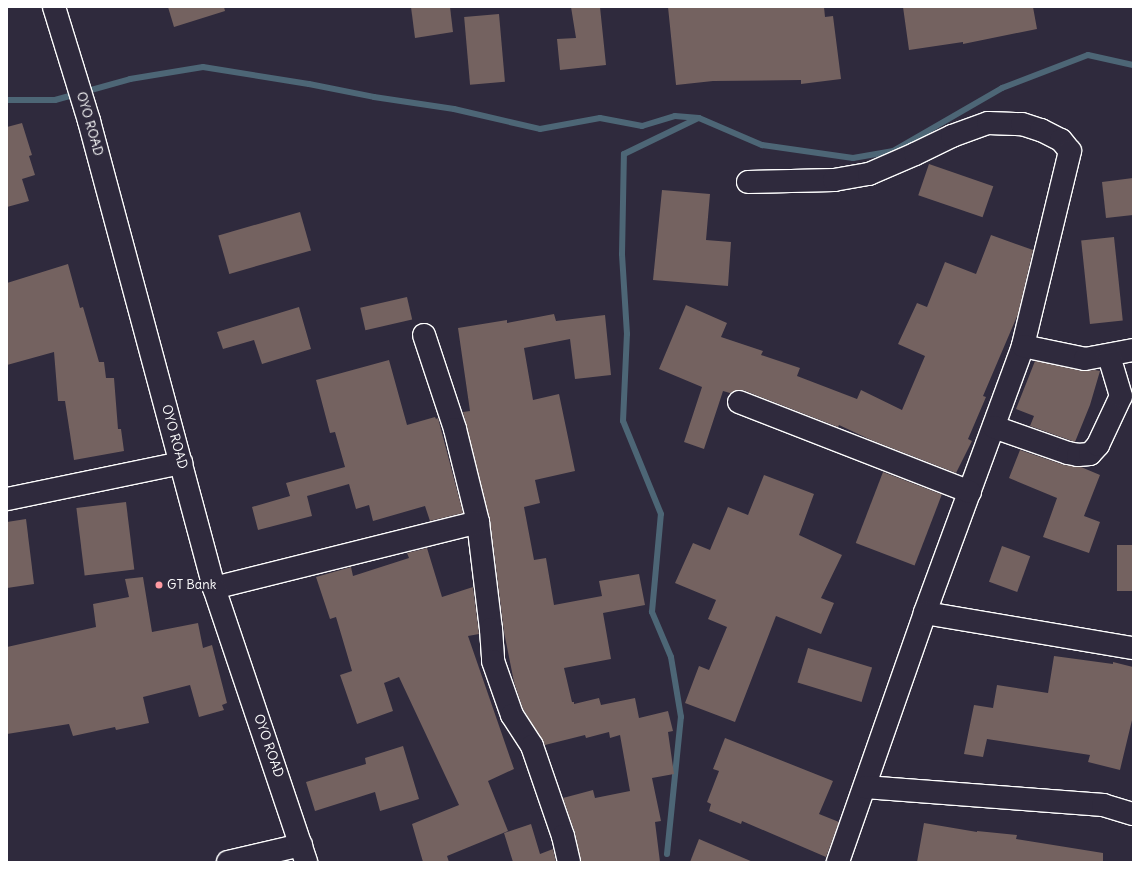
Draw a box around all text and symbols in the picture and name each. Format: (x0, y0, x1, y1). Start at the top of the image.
street label: OYO ROAD (72, 90, 106, 158)
street label: OYO ROAD (158, 403, 190, 471)
place label: GT Bank (167, 577, 216, 593)
marker: GT Bank (154, 580, 164, 590)
street label: OYO ROAD (250, 712, 286, 780)

